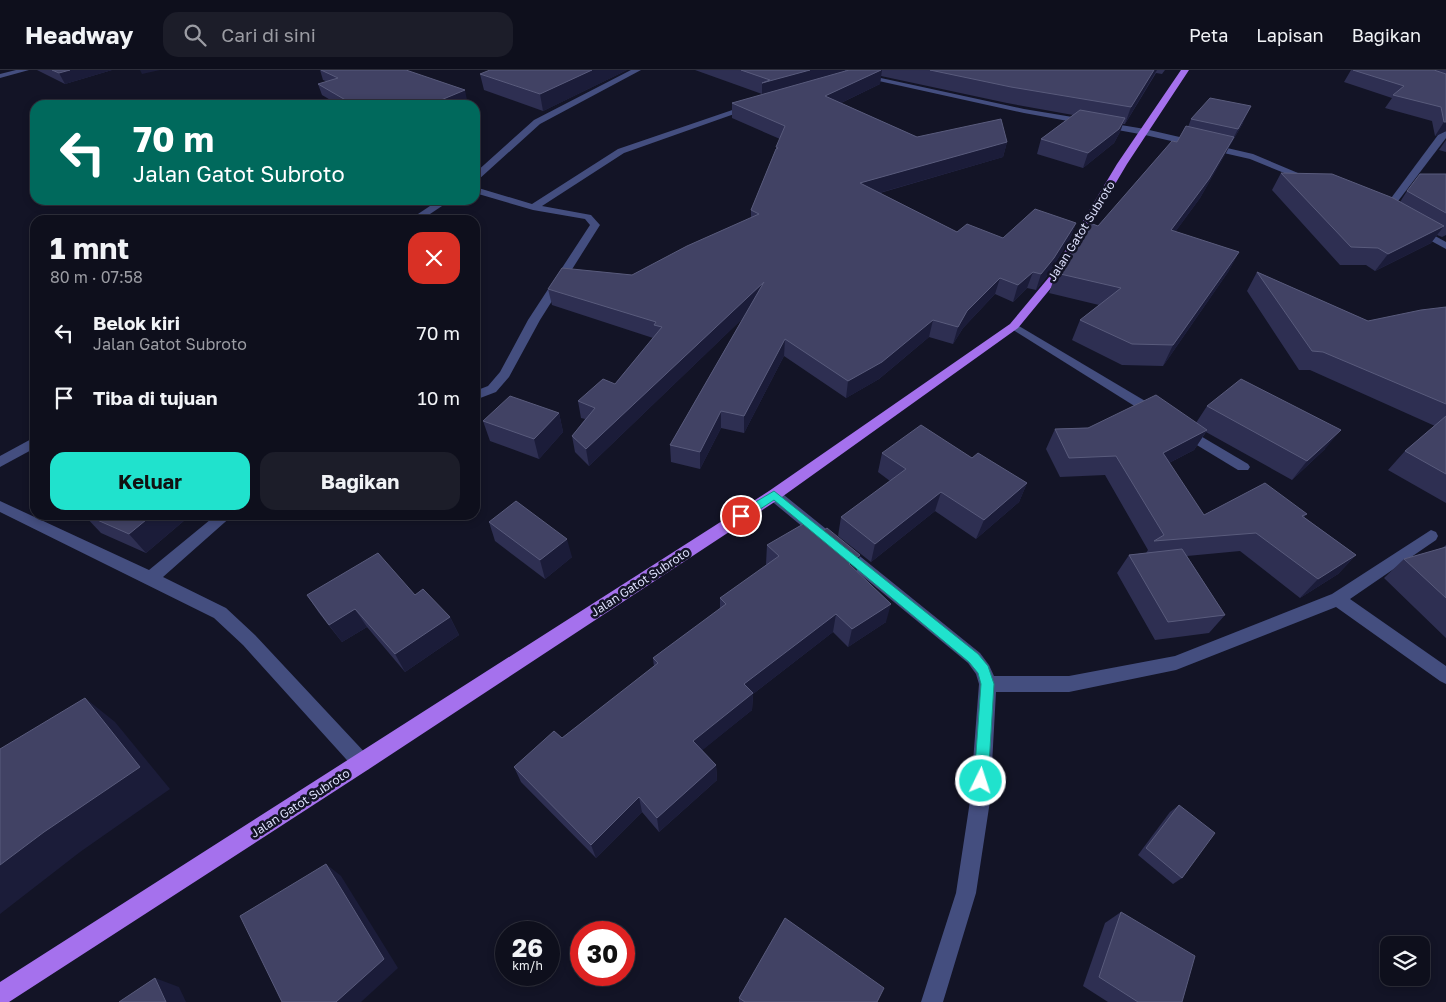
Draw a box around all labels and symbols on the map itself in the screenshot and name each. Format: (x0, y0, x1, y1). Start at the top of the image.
street label: Jalan Gatot Subroto (1044, 178, 1118, 284)
pin (720, 495, 762, 537)
street label: Jalan Gatot Subroto (588, 544, 692, 620)
position arrow (954, 754, 1006, 806)
street label: Jalan Gatot Subroto (248, 765, 352, 841)
speed limit sign: 30 (570, 921, 635, 986)

